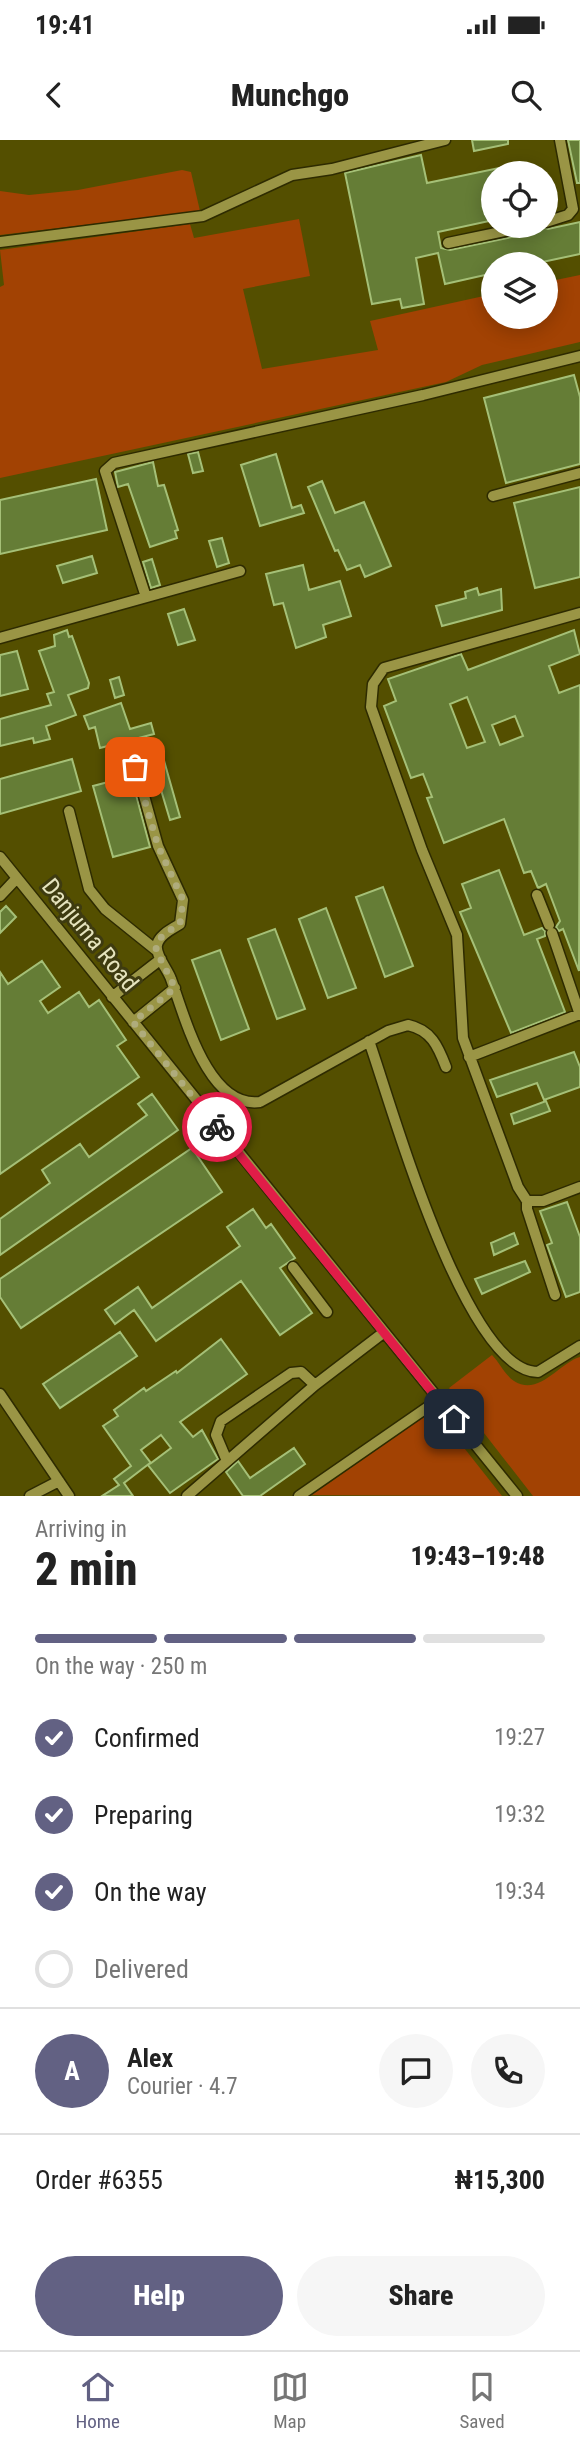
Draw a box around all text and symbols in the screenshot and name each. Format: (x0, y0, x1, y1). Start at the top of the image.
text: 19:41 (35, 10, 95, 40)
icon: back (35, 76, 73, 114)
text: Munchgo (231, 76, 349, 114)
icon: search (507, 76, 545, 114)
map controls (481, 161, 558, 329)
button: locate (481, 161, 558, 238)
button: layers (481, 252, 558, 329)
pin (105, 737, 165, 797)
icon: bag (116, 748, 154, 786)
street label: Danjuma Road (36, 873, 144, 997)
courier (182, 1092, 252, 1162)
icon: bike (198, 1108, 236, 1146)
pin (424, 1389, 484, 1449)
icon: home (435, 1400, 473, 1438)
text: Arriving in (35, 1516, 127, 1543)
text: 19:43–19:48 (411, 1541, 545, 1571)
text: 2 min (35, 1542, 138, 1596)
text: On the way · 250 m (35, 1653, 207, 1680)
icon: check (35, 1719, 73, 1757)
text: Confirmed (94, 1723, 200, 1753)
text: 19:27 (494, 1724, 545, 1751)
icon: check (35, 1796, 73, 1834)
text: Preparing (94, 1800, 193, 1830)
text: 19:32 (494, 1801, 545, 1828)
icon: check (35, 1873, 73, 1911)
text: On the way (94, 1877, 207, 1907)
text: 19:34 (494, 1878, 545, 1905)
text: Delivered (94, 1954, 189, 1984)
button: chat (379, 2034, 453, 2108)
button: phone (471, 2034, 545, 2108)
text: Alex (127, 2043, 173, 2073)
text: A (64, 2056, 80, 2086)
text: Courier · 4.7 (127, 2073, 238, 2100)
text: Order #6355 (35, 2165, 163, 2195)
text: ₦15,300 (454, 2165, 545, 2195)
button: Help (35, 2256, 283, 2336)
button: Share (297, 2256, 545, 2336)
tab: Home (75, 2368, 120, 2433)
tab: Map (271, 2368, 309, 2433)
tab: Saved (459, 2368, 505, 2433)

